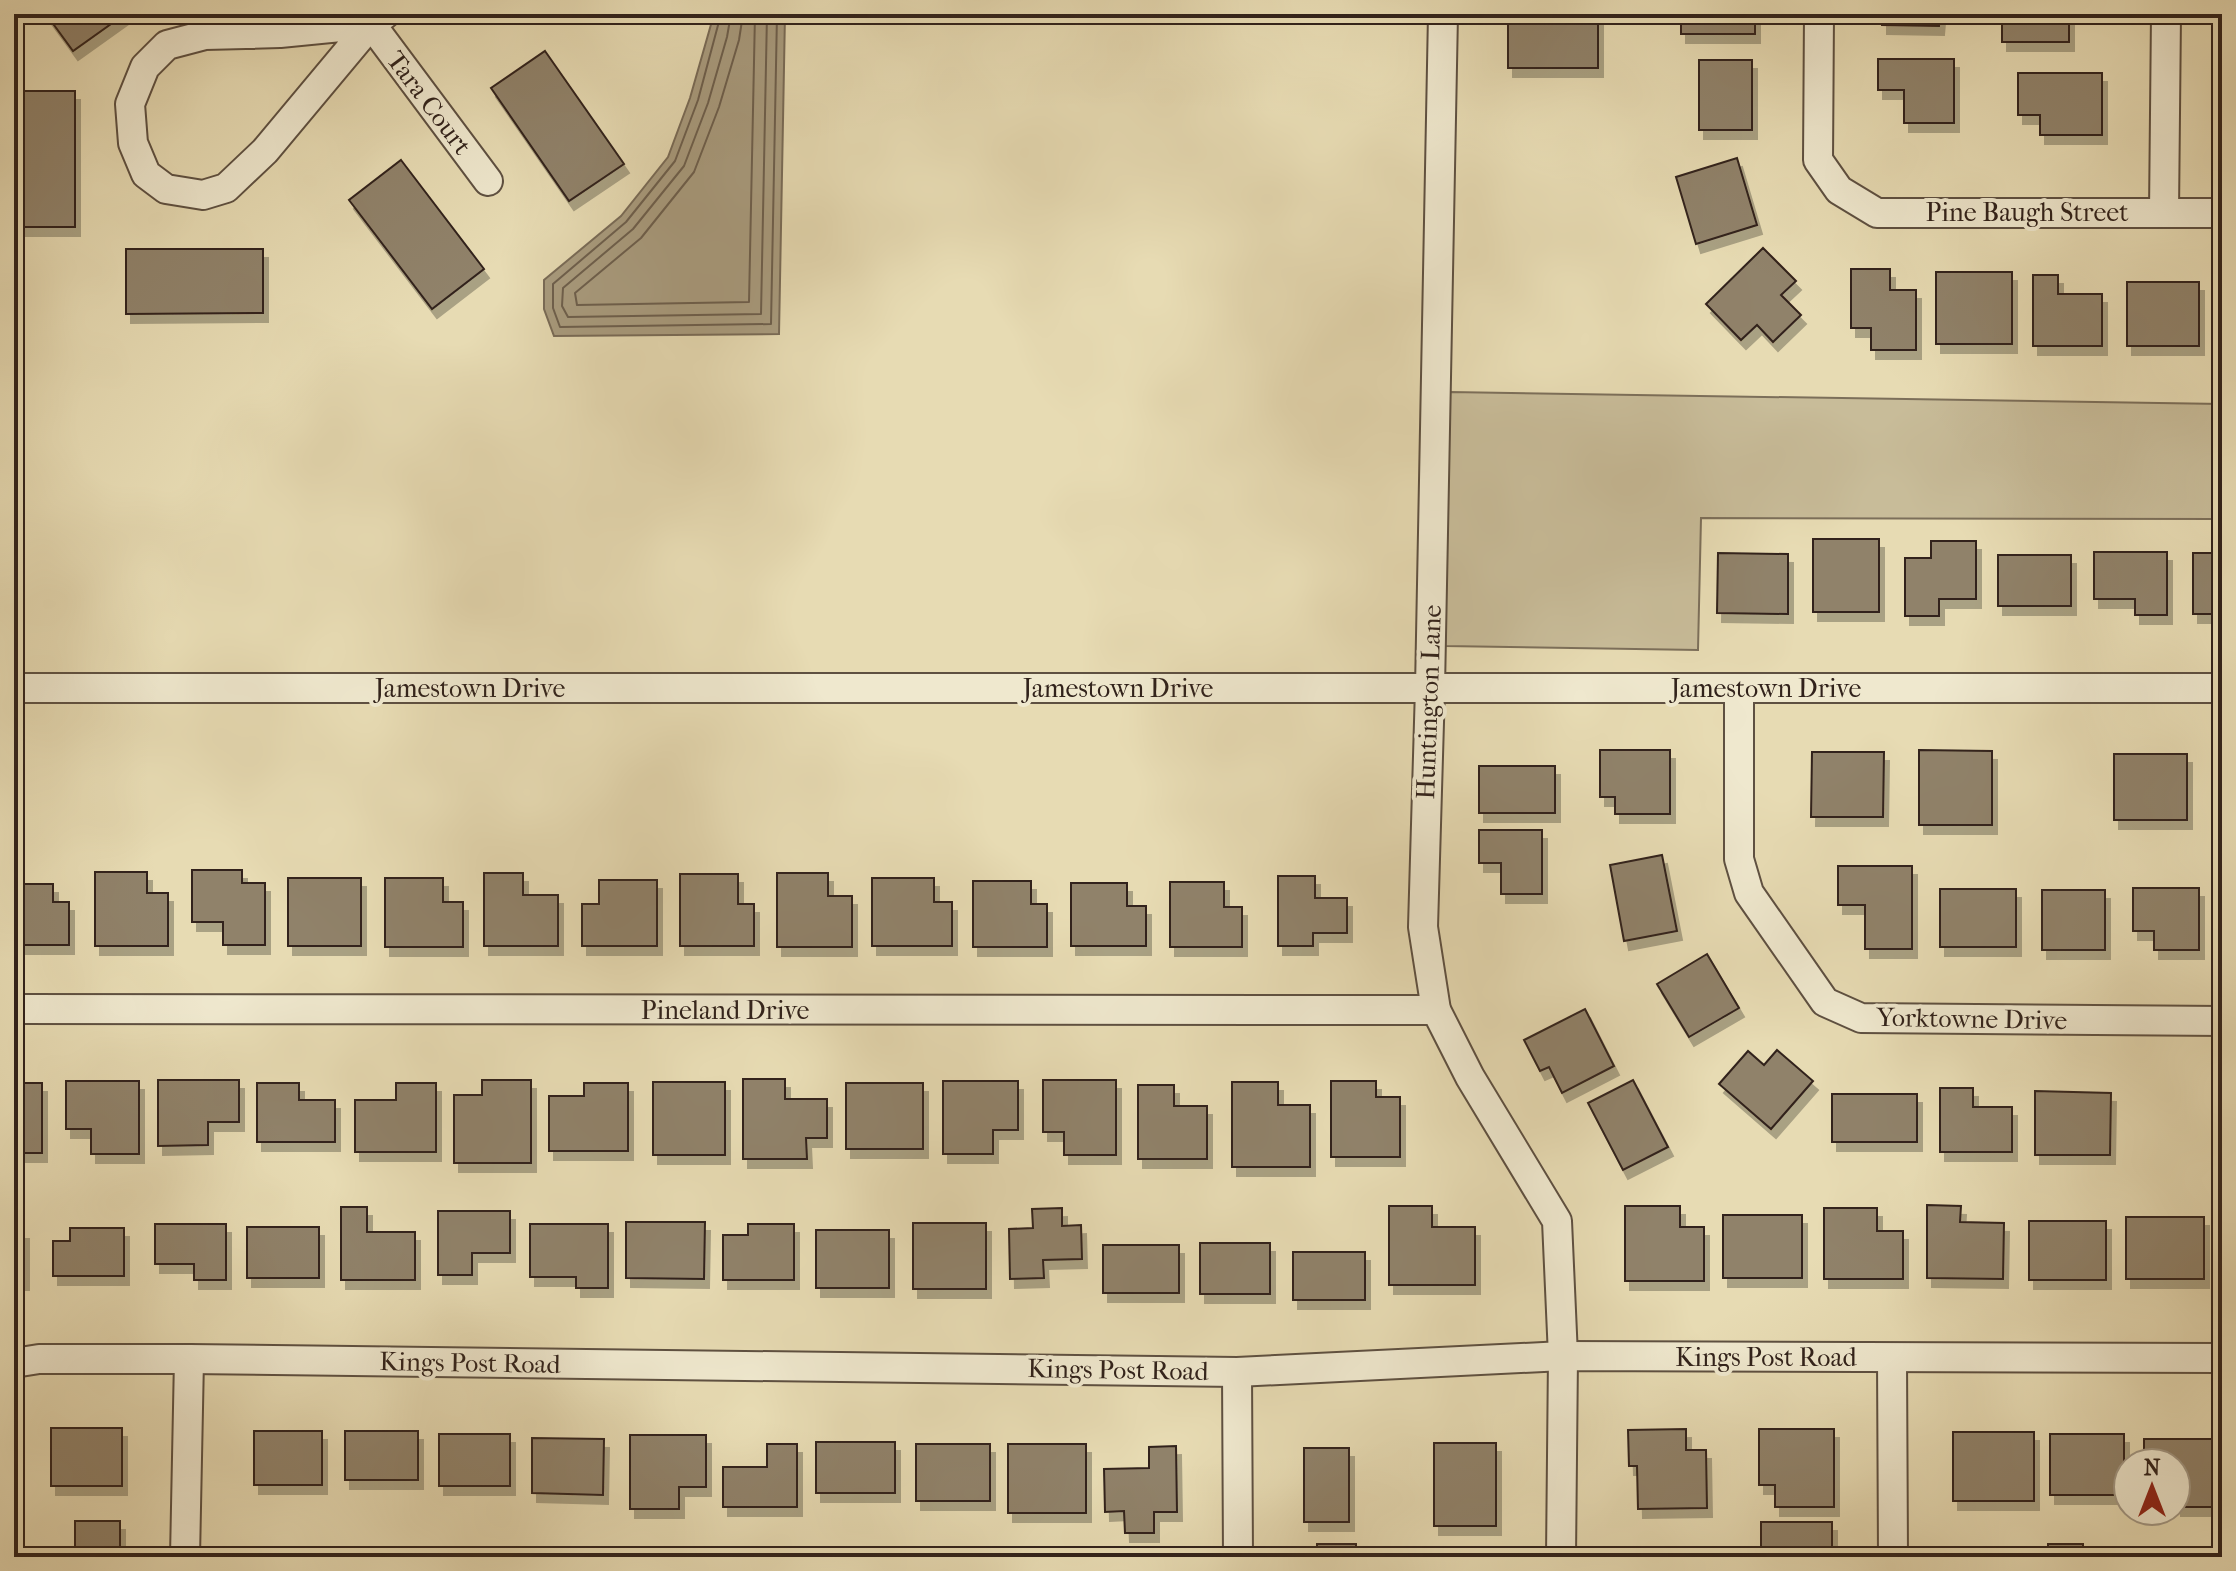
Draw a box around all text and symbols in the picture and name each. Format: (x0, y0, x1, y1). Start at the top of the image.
street label: Tara Court (380, 45, 478, 161)
street label: Pine Baugh Street (1926, 197, 2129, 228)
street label: Huntington Lane (1410, 604, 1448, 800)
street label: Jamestown Drive (373, 673, 565, 704)
street label: Jamestown Drive (1021, 673, 1213, 704)
street label: Jamestown Drive (1669, 673, 1861, 704)
street label: Pineland Drive (641, 995, 809, 1026)
street label: Yorktowne Drive (1875, 1002, 2068, 1036)
street label: Kings Post Road (1675, 1342, 1858, 1373)
street label: Kings Post Road (379, 1346, 562, 1380)
street label: Kings Post Road (1027, 1353, 1210, 1387)
north arrow (2112, 1447, 2192, 1527)
text: N (2144, 1455, 2161, 1481)

